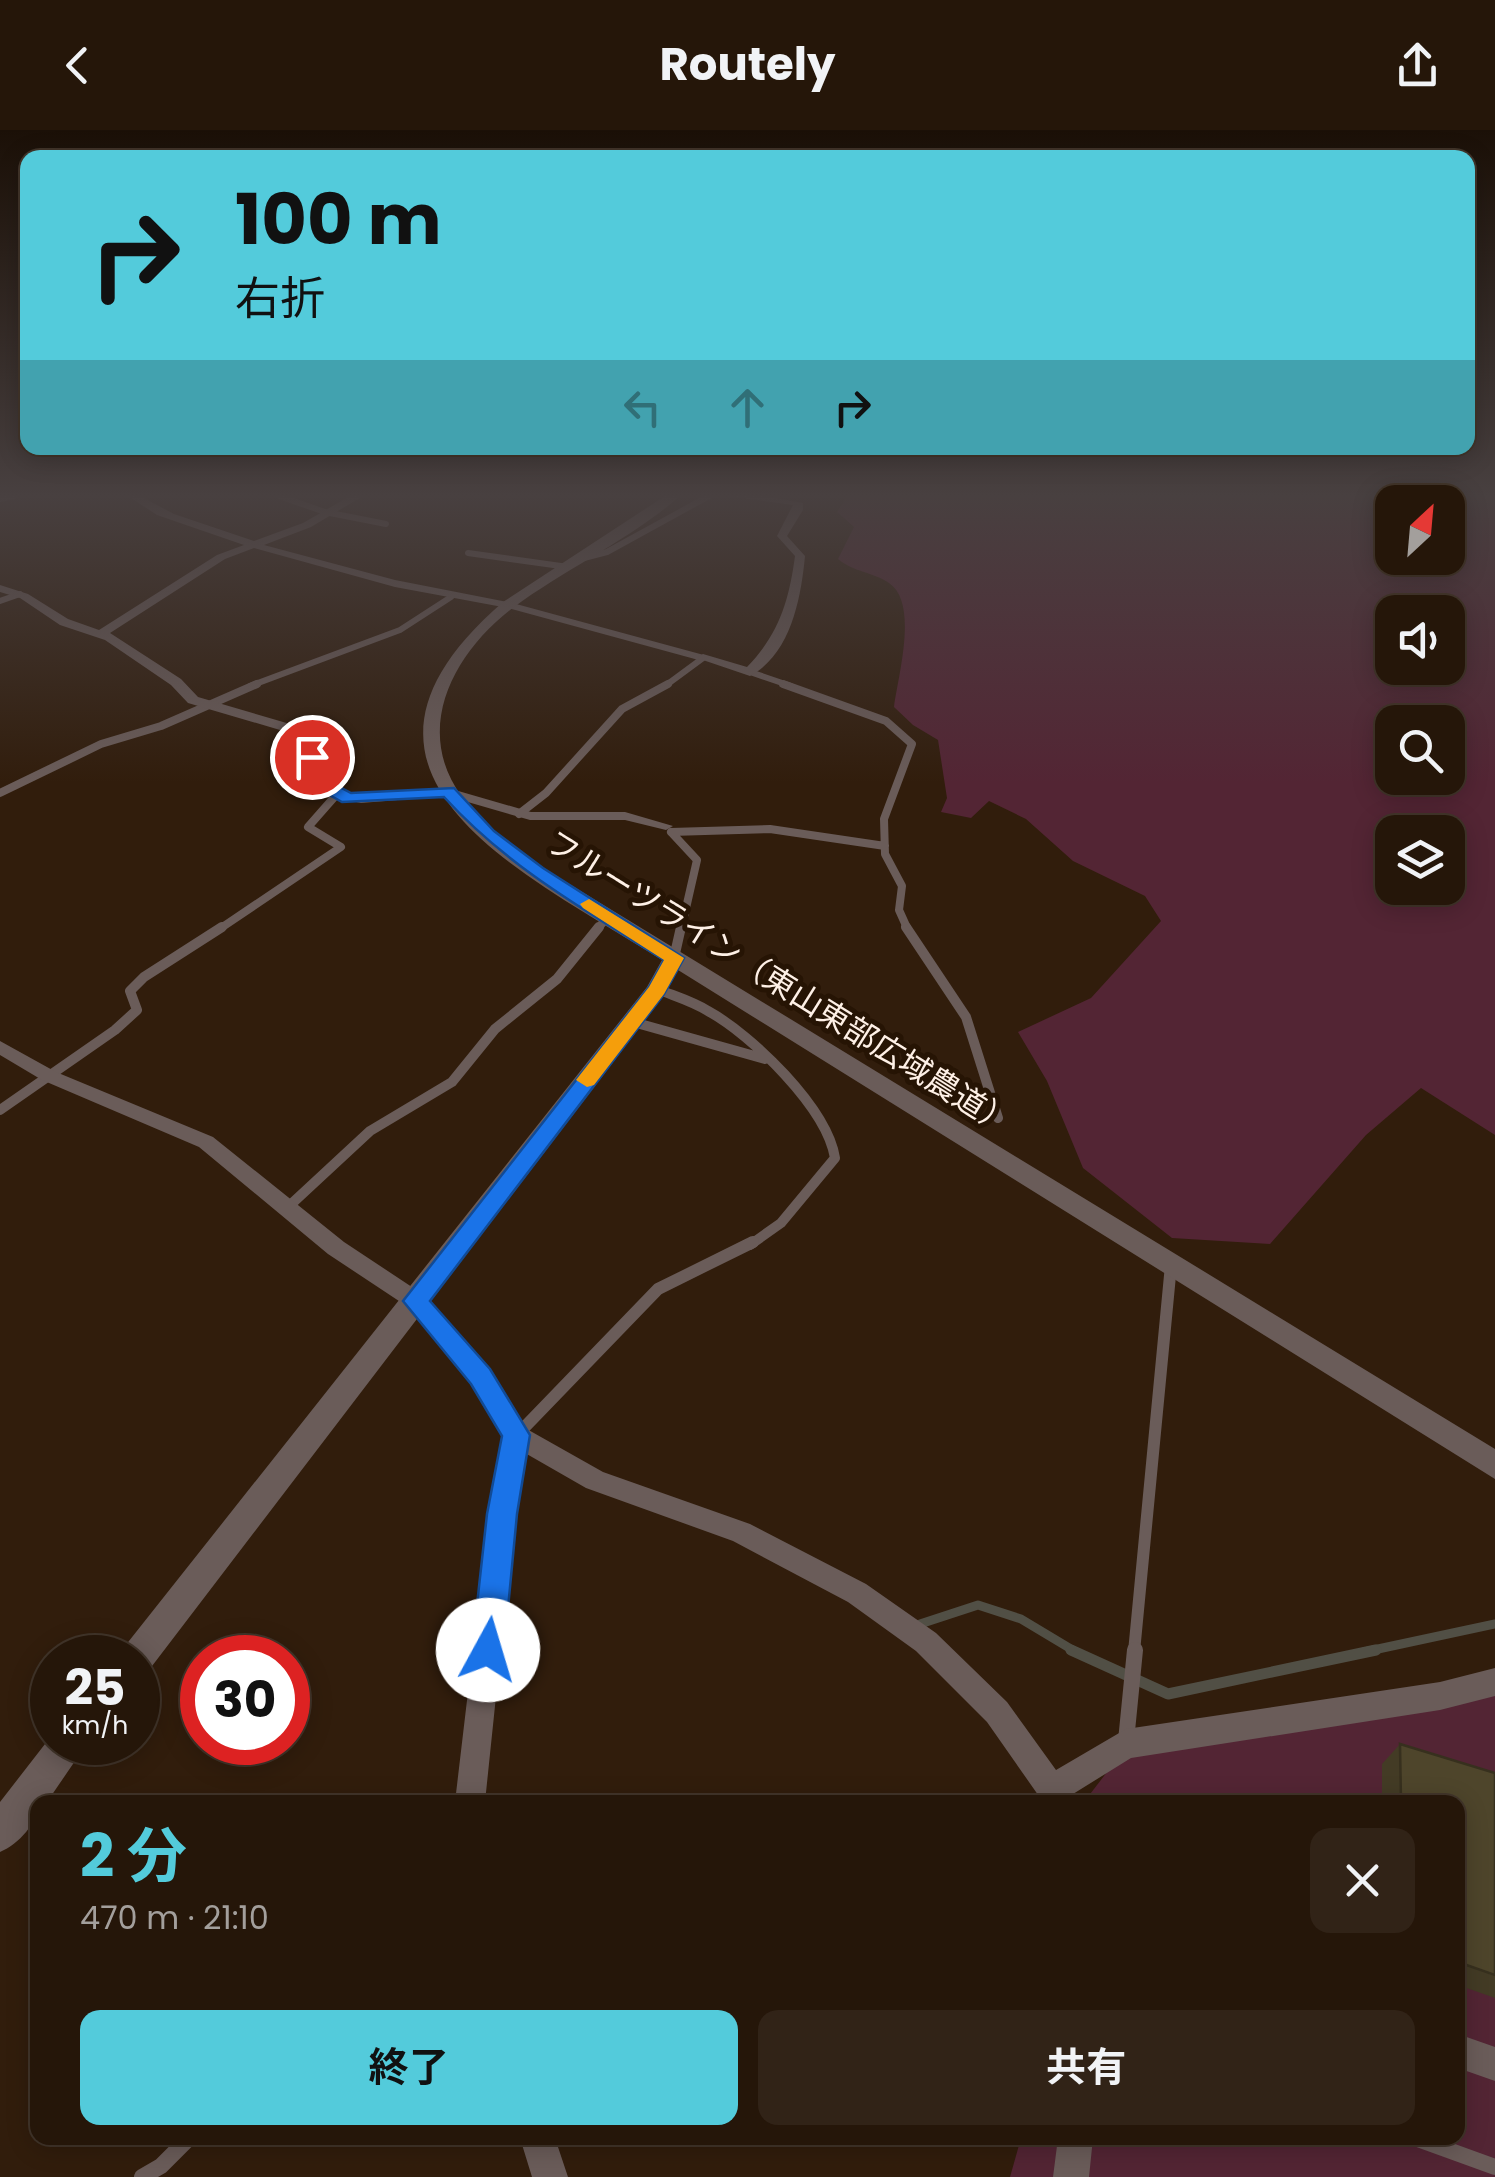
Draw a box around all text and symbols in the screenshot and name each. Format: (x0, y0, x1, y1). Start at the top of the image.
text: Routely (659, 33, 836, 96)
icon: back (50, 38, 105, 93)
icon: share (1390, 38, 1445, 93)
text: 100 m (235, 170, 442, 269)
icon: right (70, 190, 200, 320)
text: 右折 (235, 267, 325, 330)
icon: left (615, 380, 670, 435)
icon: ahead (720, 380, 775, 435)
icon: right (825, 380, 880, 435)
north arrow (1375, 485, 1465, 575)
map controls (1375, 485, 1465, 905)
button: sound (1375, 595, 1465, 685)
button: search (1375, 705, 1465, 795)
pin (270, 715, 355, 800)
icon: arrive (285, 730, 340, 785)
button: layers (1375, 815, 1465, 905)
street label: フルーツライン（東山東部広域農道） (538, 820, 1023, 1146)
position arrow (436, 1598, 540, 1702)
speed limit sign: 30 (180, 1635, 310, 1765)
text: 25 (64, 1652, 126, 1723)
text: km/h (62, 1708, 128, 1743)
text: 2 分 (80, 1814, 187, 1898)
button: close (1310, 1828, 1415, 1933)
text: 470 m · 21:10 (80, 1895, 269, 1940)
button: 終了 (80, 2010, 738, 2125)
button: 共有 (758, 2010, 1415, 2125)

